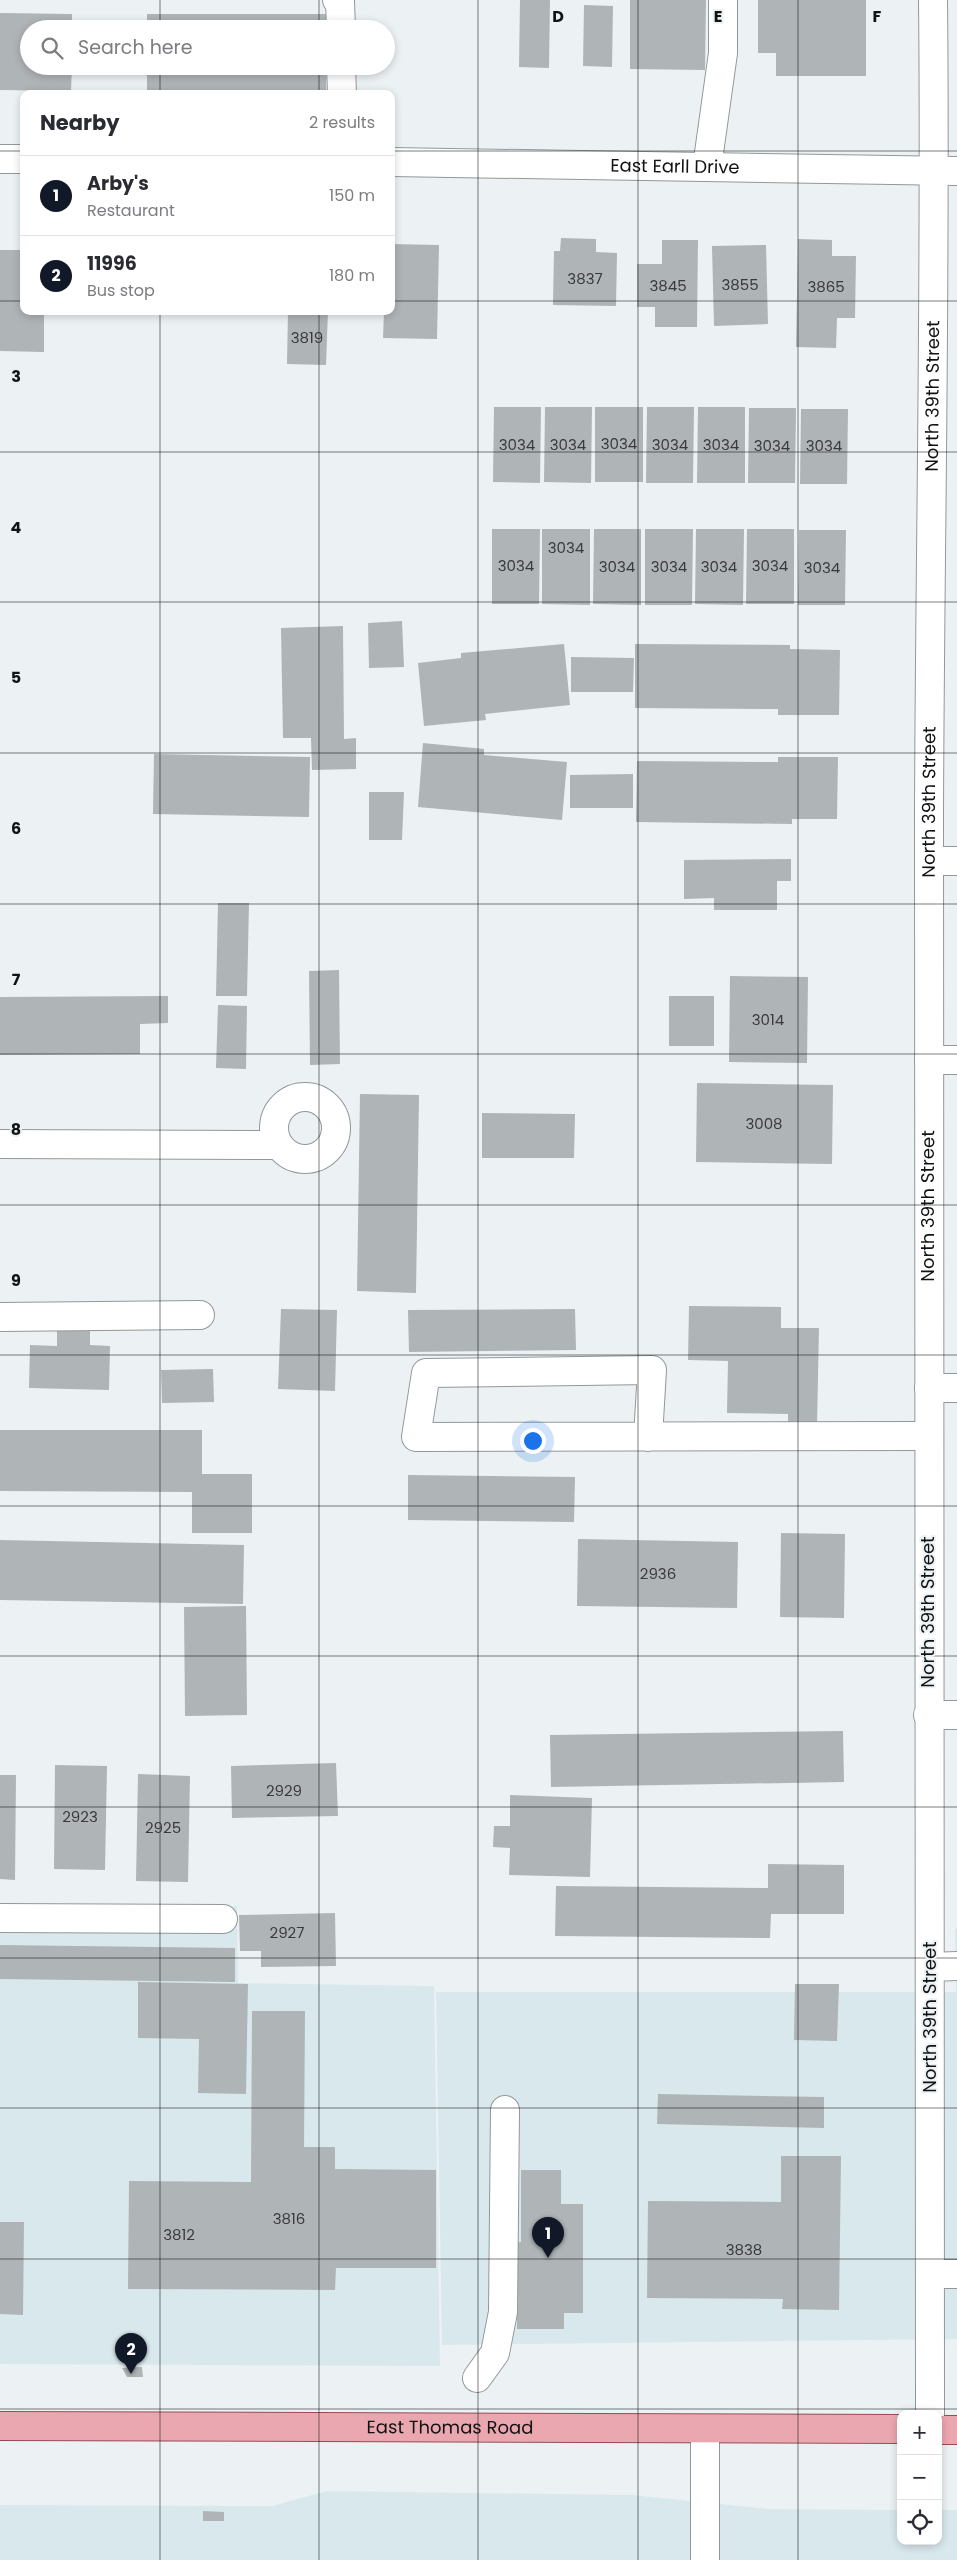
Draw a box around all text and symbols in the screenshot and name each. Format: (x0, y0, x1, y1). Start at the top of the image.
text: D (552, 5, 564, 28)
text: E (714, 5, 722, 28)
text: F (873, 5, 882, 28)
search box (20, 20, 395, 75)
icon: search (38, 34, 66, 62)
text: Search here (78, 34, 192, 61)
text: Nearby (40, 108, 120, 137)
text: 2 results (309, 111, 375, 134)
street label: East Earll Drive (610, 152, 740, 180)
text: Arby's (87, 170, 149, 197)
text: 1 (53, 184, 59, 207)
text: 150 m (329, 184, 375, 207)
text: Restaurant (87, 199, 175, 222)
text: 11996 (87, 250, 137, 277)
text: 2 (51, 264, 61, 287)
text: 180 m (329, 264, 375, 287)
house number: 3837 (567, 268, 603, 289)
house number: 3855 (721, 274, 759, 295)
house number: 3845 (649, 275, 687, 296)
house number: 3865 (807, 276, 845, 297)
text: Bus stop (87, 279, 155, 302)
street label: North 39th Street (919, 320, 945, 472)
house number: 3819 (291, 327, 323, 348)
text: 3 (11, 365, 21, 388)
house number: 3034 (601, 433, 637, 454)
house number: 3034 (499, 434, 535, 455)
house number: 3034 (550, 434, 586, 455)
house number: 3034 (652, 434, 688, 455)
house number: 3034 (703, 434, 739, 455)
house number: 3034 (754, 435, 790, 456)
house number: 3034 (806, 435, 842, 456)
text: 4 (11, 516, 22, 539)
house number: 3034 (548, 537, 584, 558)
house number: 3034 (498, 555, 534, 576)
house number: 3034 (752, 555, 788, 576)
house number: 3034 (599, 556, 635, 577)
house number: 3034 (651, 556, 687, 577)
house number: 3034 (701, 556, 737, 577)
house number: 3034 (804, 557, 840, 578)
text: 5 (11, 666, 21, 689)
street label: North 39th Street (916, 726, 941, 878)
text: 6 (11, 817, 21, 840)
text: 7 (12, 968, 21, 991)
house number: 3014 (752, 1009, 784, 1030)
house number: 3008 (745, 1113, 783, 1134)
text: 8 (11, 1118, 21, 1141)
street label: North 39th Street (915, 1130, 940, 1282)
text: 9 (11, 1269, 21, 1292)
your location (520, 1428, 546, 1454)
street label: North 39th Street (915, 1536, 940, 1688)
house number: 2936 (640, 1563, 676, 1584)
house number: 2929 (266, 1780, 302, 1801)
house number: 2923 (62, 1806, 98, 1827)
house number: 2925 (145, 1817, 181, 1838)
house number: 2927 (270, 1922, 304, 1943)
street label: North 39th Street (917, 1941, 942, 2093)
house number: 3816 (273, 2208, 305, 2229)
pin: 1 (532, 2217, 564, 2258)
house number: 3812 (163, 2224, 195, 2245)
house number: 3838 (726, 2239, 762, 2260)
pin: 2 (115, 2333, 147, 2374)
map controls (897, 2410, 942, 2545)
button: + (897, 2410, 942, 2455)
street label: East Thomas Road (367, 2414, 533, 2440)
button: − (897, 2455, 942, 2500)
button: locate (897, 2500, 942, 2545)

